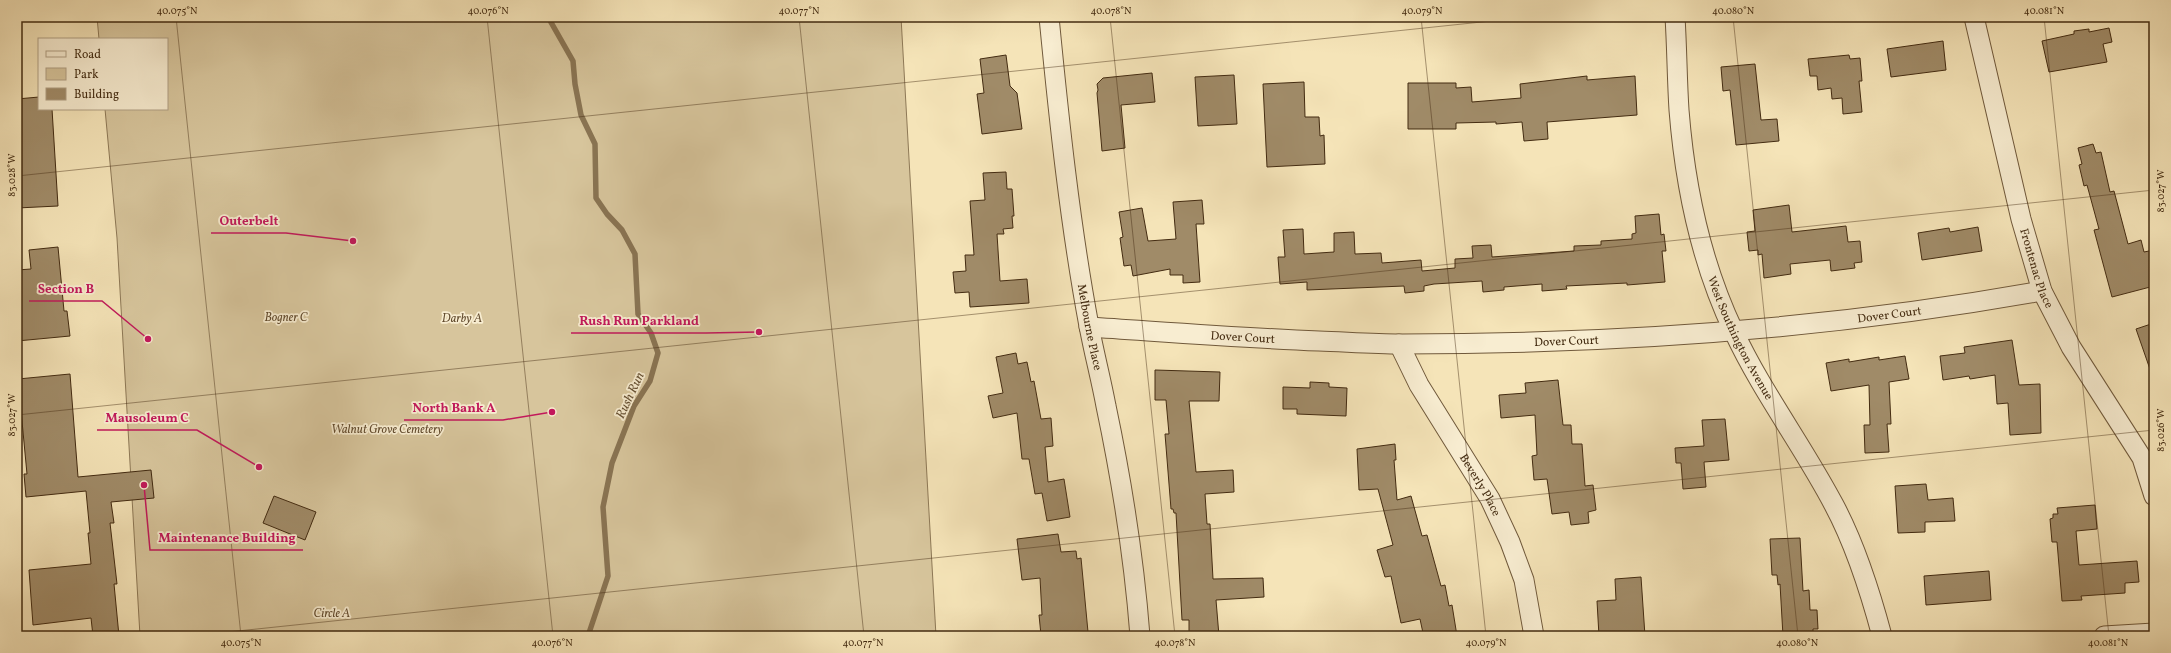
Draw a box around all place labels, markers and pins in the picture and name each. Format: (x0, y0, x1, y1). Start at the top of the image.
callout: Outerbelt (211, 208, 286, 233)
callout: Section B (29, 276, 102, 301)
callout: Rush Run Parkland (571, 308, 706, 333)
callout: North Bank A (404, 395, 503, 420)
callout: Mausoleum C (97, 405, 197, 430)
callout: Maintenance Building (150, 525, 303, 550)

